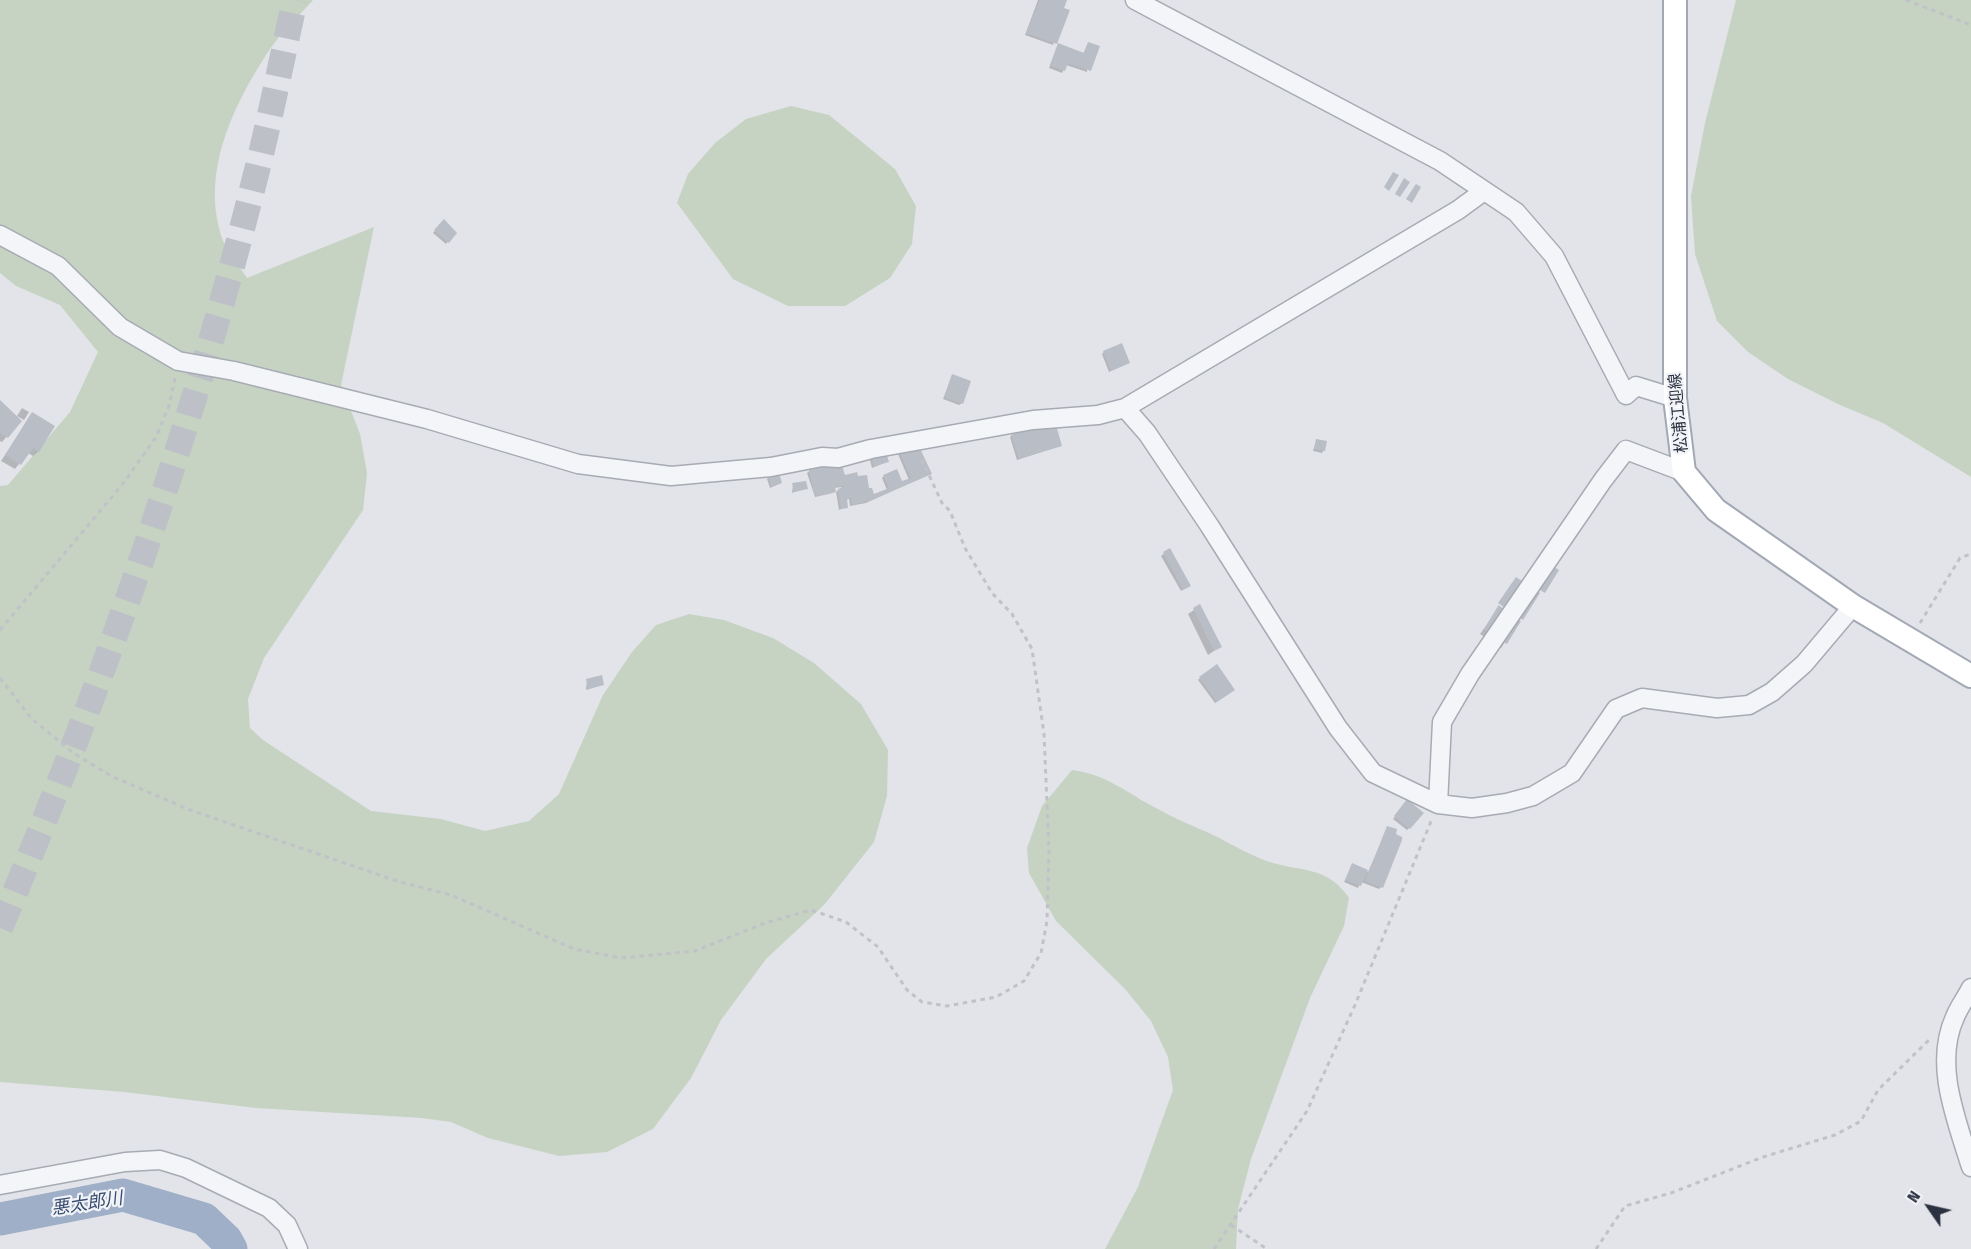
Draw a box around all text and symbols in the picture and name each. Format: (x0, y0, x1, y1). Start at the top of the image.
street label: 松浦江迎線 (1666, 372, 1692, 454)
north arrow (1899, 1177, 1959, 1237)
text: N (1903, 1187, 1924, 1206)
water label: 悪太郎川 (50, 1188, 124, 1220)

